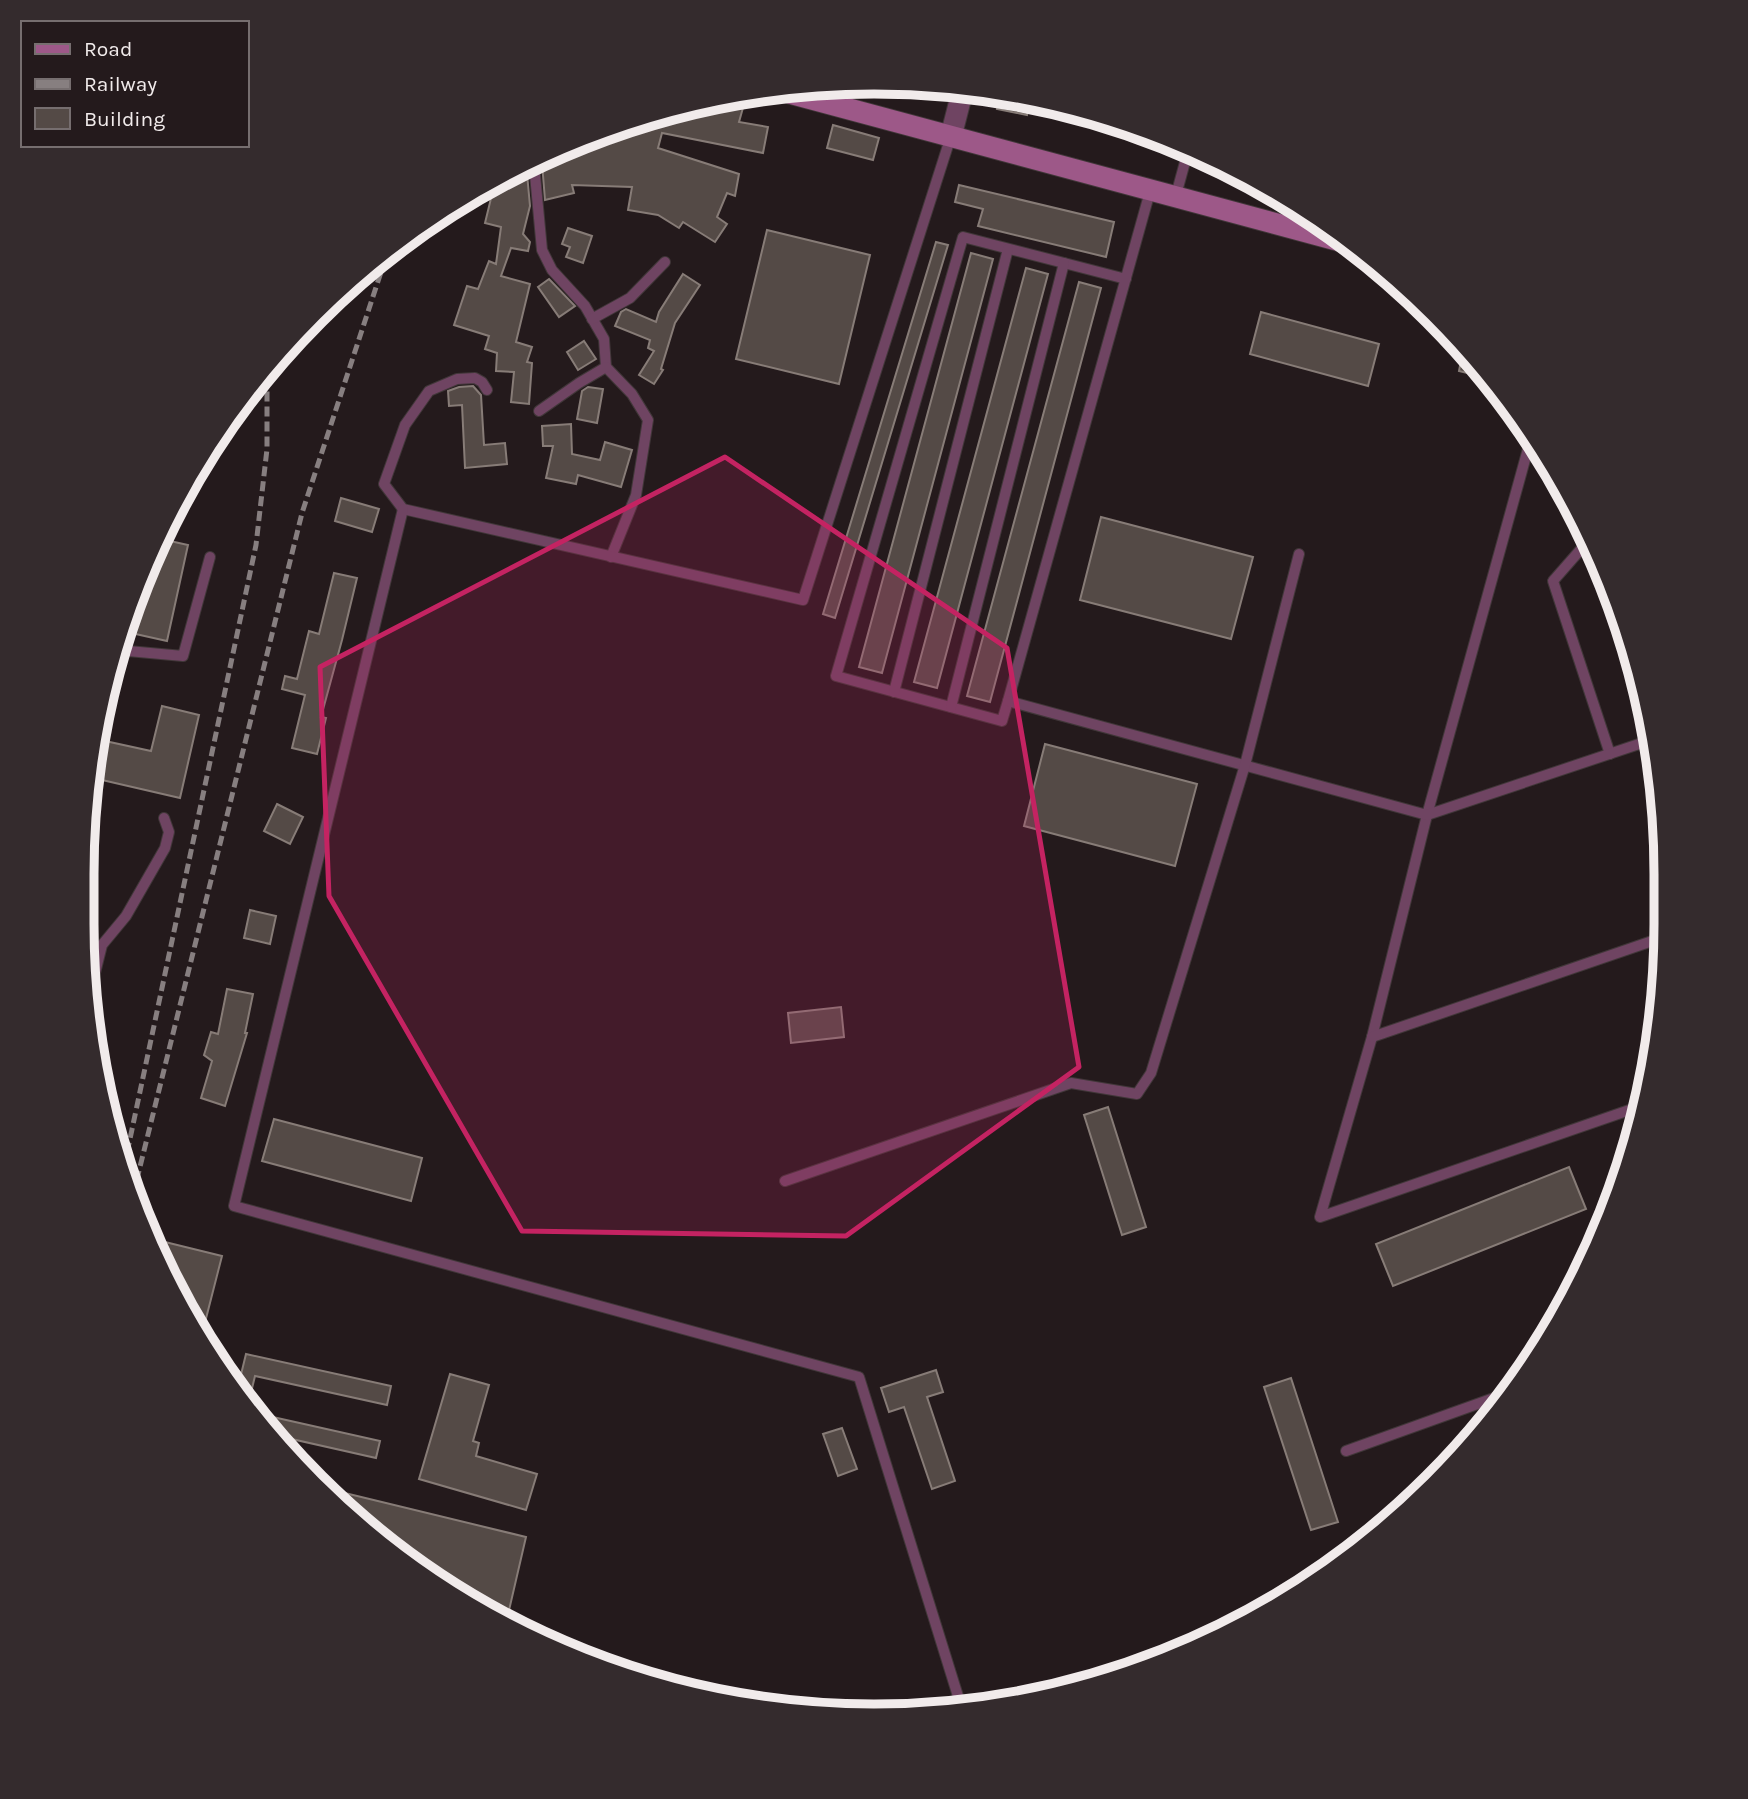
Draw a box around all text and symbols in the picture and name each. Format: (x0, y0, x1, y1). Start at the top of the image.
legend (21, 21, 248, 147)
text: Road (84, 37, 132, 61)
text: Railway (84, 72, 157, 96)
text: Building (84, 107, 165, 131)

